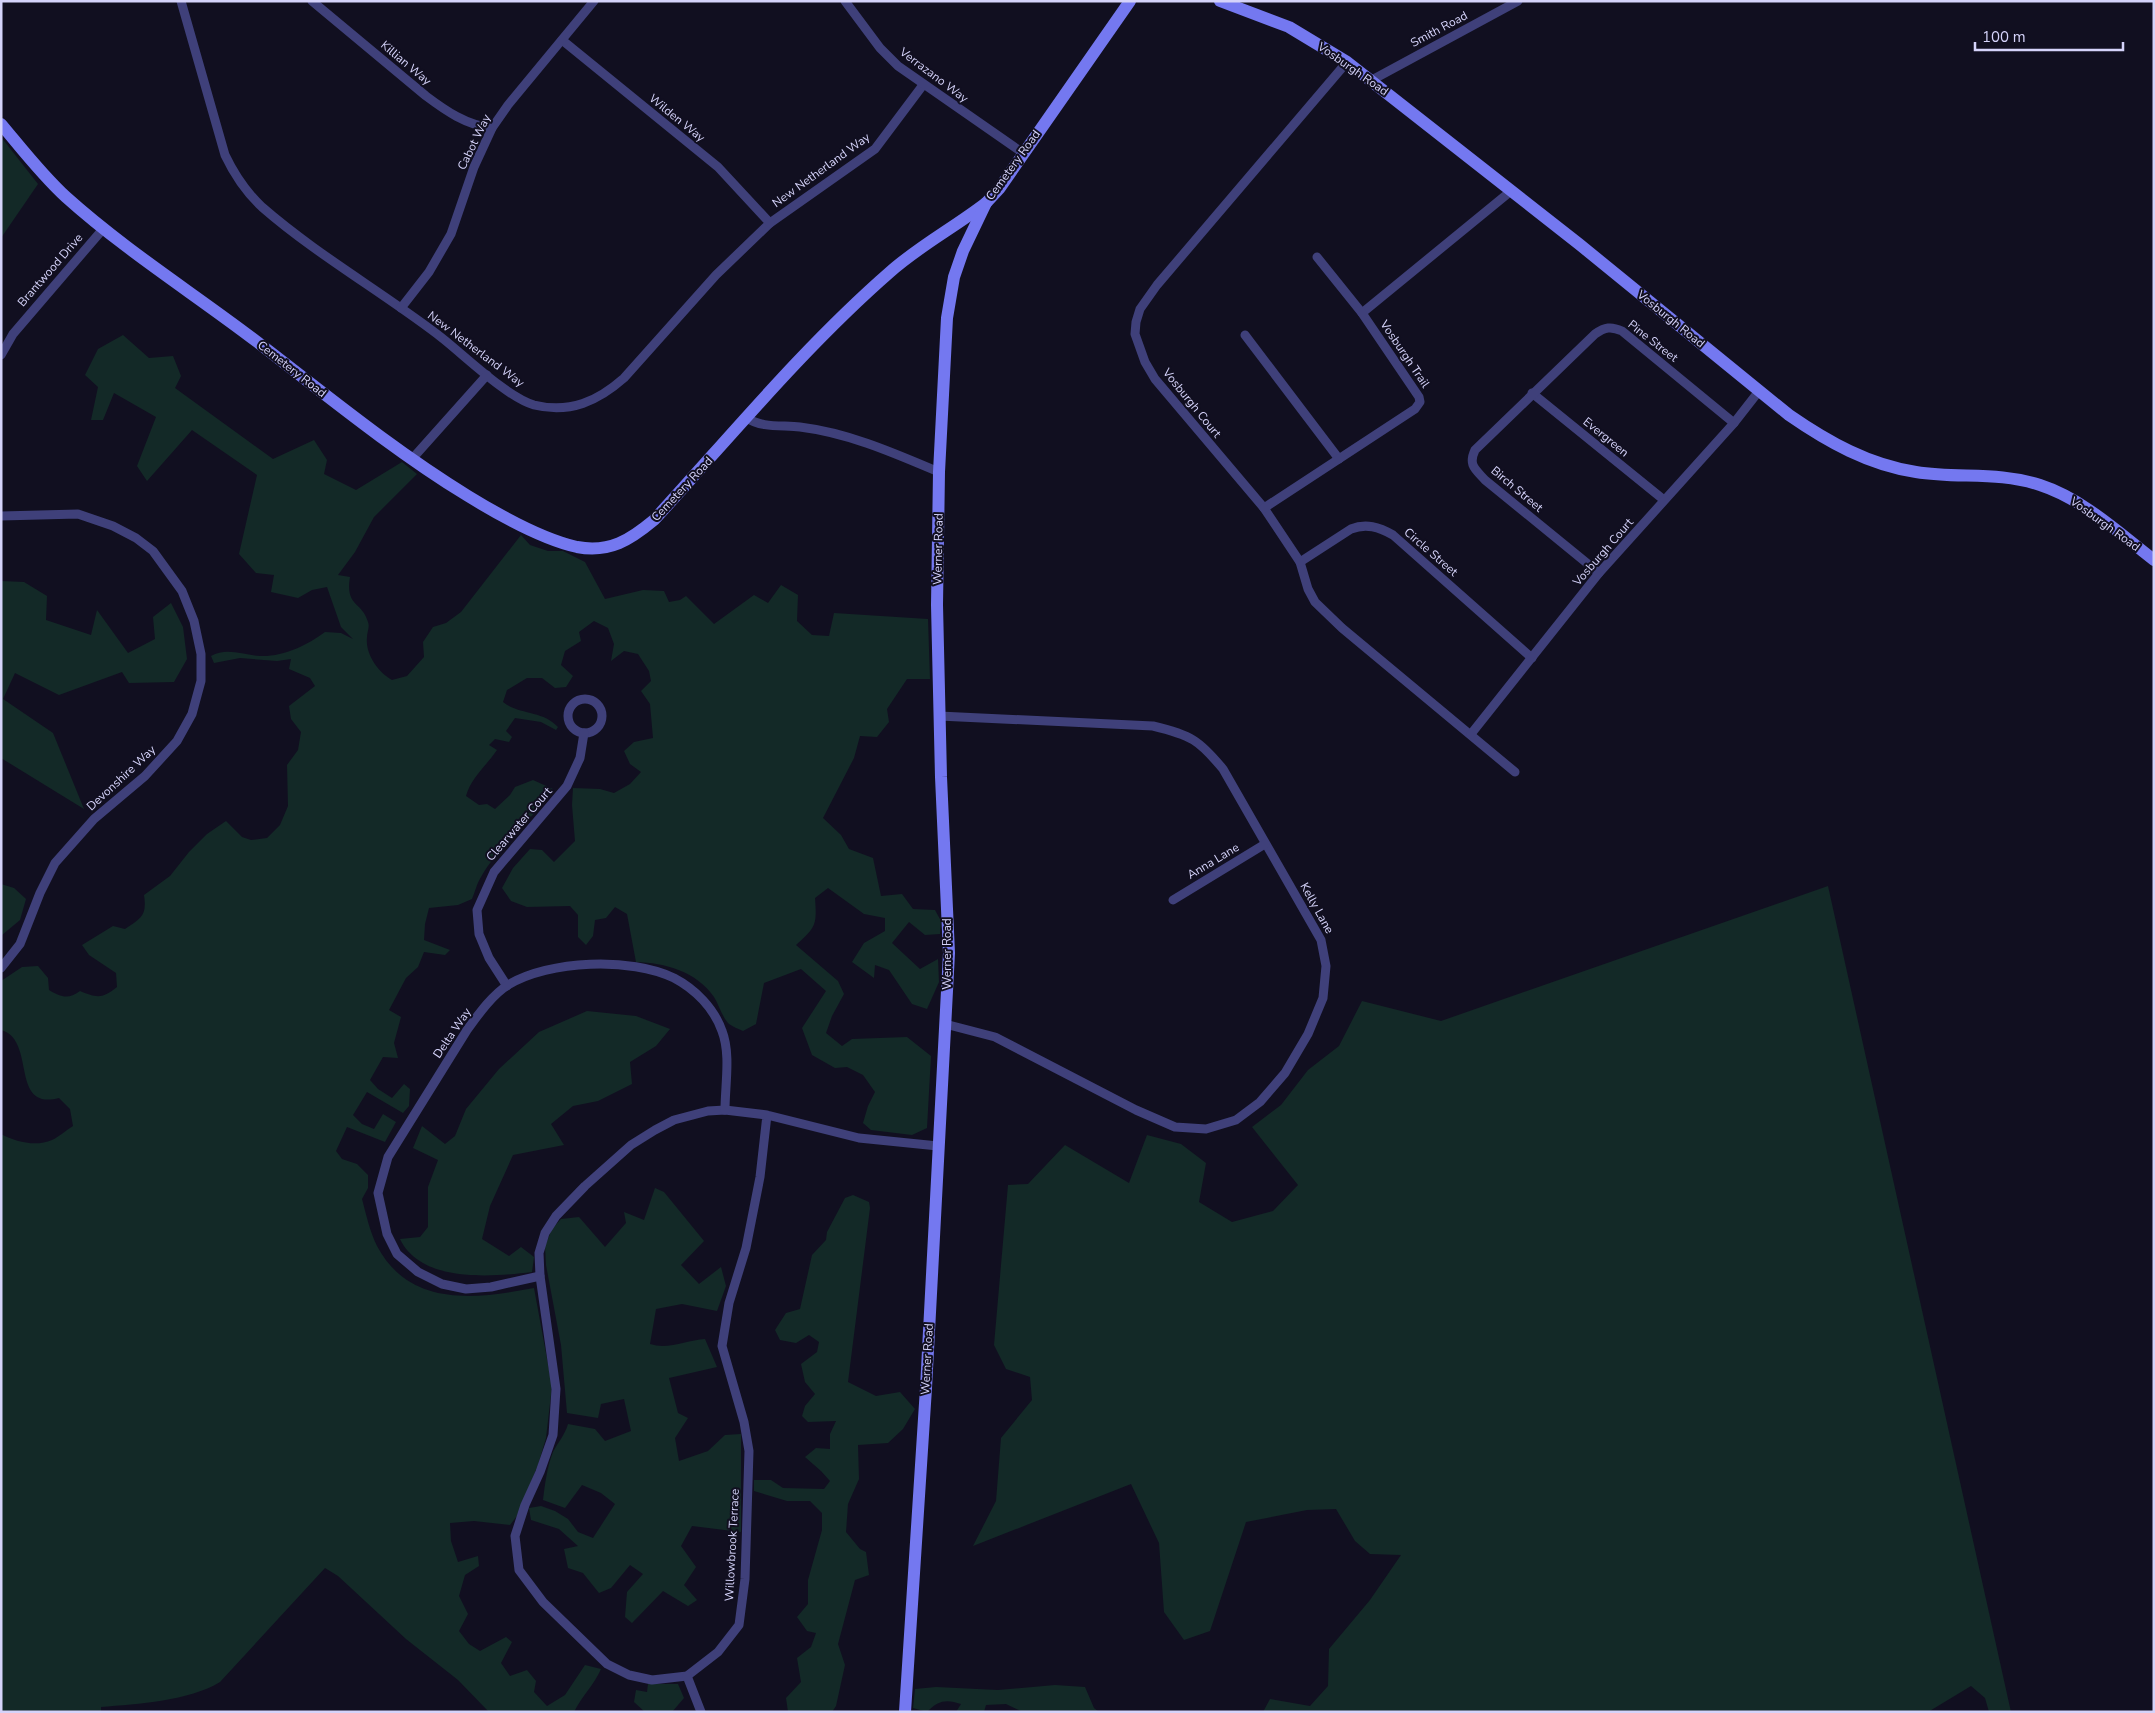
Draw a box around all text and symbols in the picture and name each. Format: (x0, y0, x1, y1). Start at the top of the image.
street label: Smith Road (1408, 7, 1470, 51)
scale bar (1975, 20, 2122, 52)
text: 100 m (1982, 27, 2026, 47)
street label: Killian Way (377, 37, 435, 89)
street label: Vosburgh Road (1314, 38, 1392, 99)
street label: Verrazano Way (896, 43, 972, 107)
street label: Wilden Way (646, 90, 709, 146)
street label: Cabot Way (454, 111, 495, 173)
street label: Cemetery Road (982, 127, 1044, 203)
street label: New Netherland Way (769, 129, 874, 211)
street label: Brantwood Drive (14, 230, 86, 310)
street label: Vosburgh Road (1633, 286, 1708, 351)
street label: New Netherland Way (424, 307, 528, 391)
street label: Vosburgh Trail (1376, 316, 1434, 391)
street label: Pine Street (1625, 316, 1682, 366)
street label: Cemetery Road (254, 337, 330, 401)
street label: Vosburgh Court (1158, 364, 1225, 442)
street label: Evergreen (1580, 414, 1632, 460)
street label: Cemetery Road (648, 453, 716, 525)
street label: Birch Street (1488, 463, 1547, 516)
street label: Vosburgh Road (2066, 493, 2143, 555)
street label: Werner Road (929, 513, 947, 585)
street label: Vosburgh Court (1569, 514, 1637, 590)
street label: Circle Street (1401, 524, 1462, 580)
street label: Devonshire Way (83, 741, 160, 814)
street label: Clearwater Court (482, 783, 556, 864)
street label: Anna Lane (1184, 839, 1242, 883)
street label: Kelly Lane (1296, 880, 1338, 936)
street label: Werner Road (939, 918, 955, 990)
street label: Delta Way (429, 1004, 475, 1061)
street label: Werner Road (917, 1323, 937, 1395)
street label: Willowbrook Terrace (721, 1488, 743, 1602)

